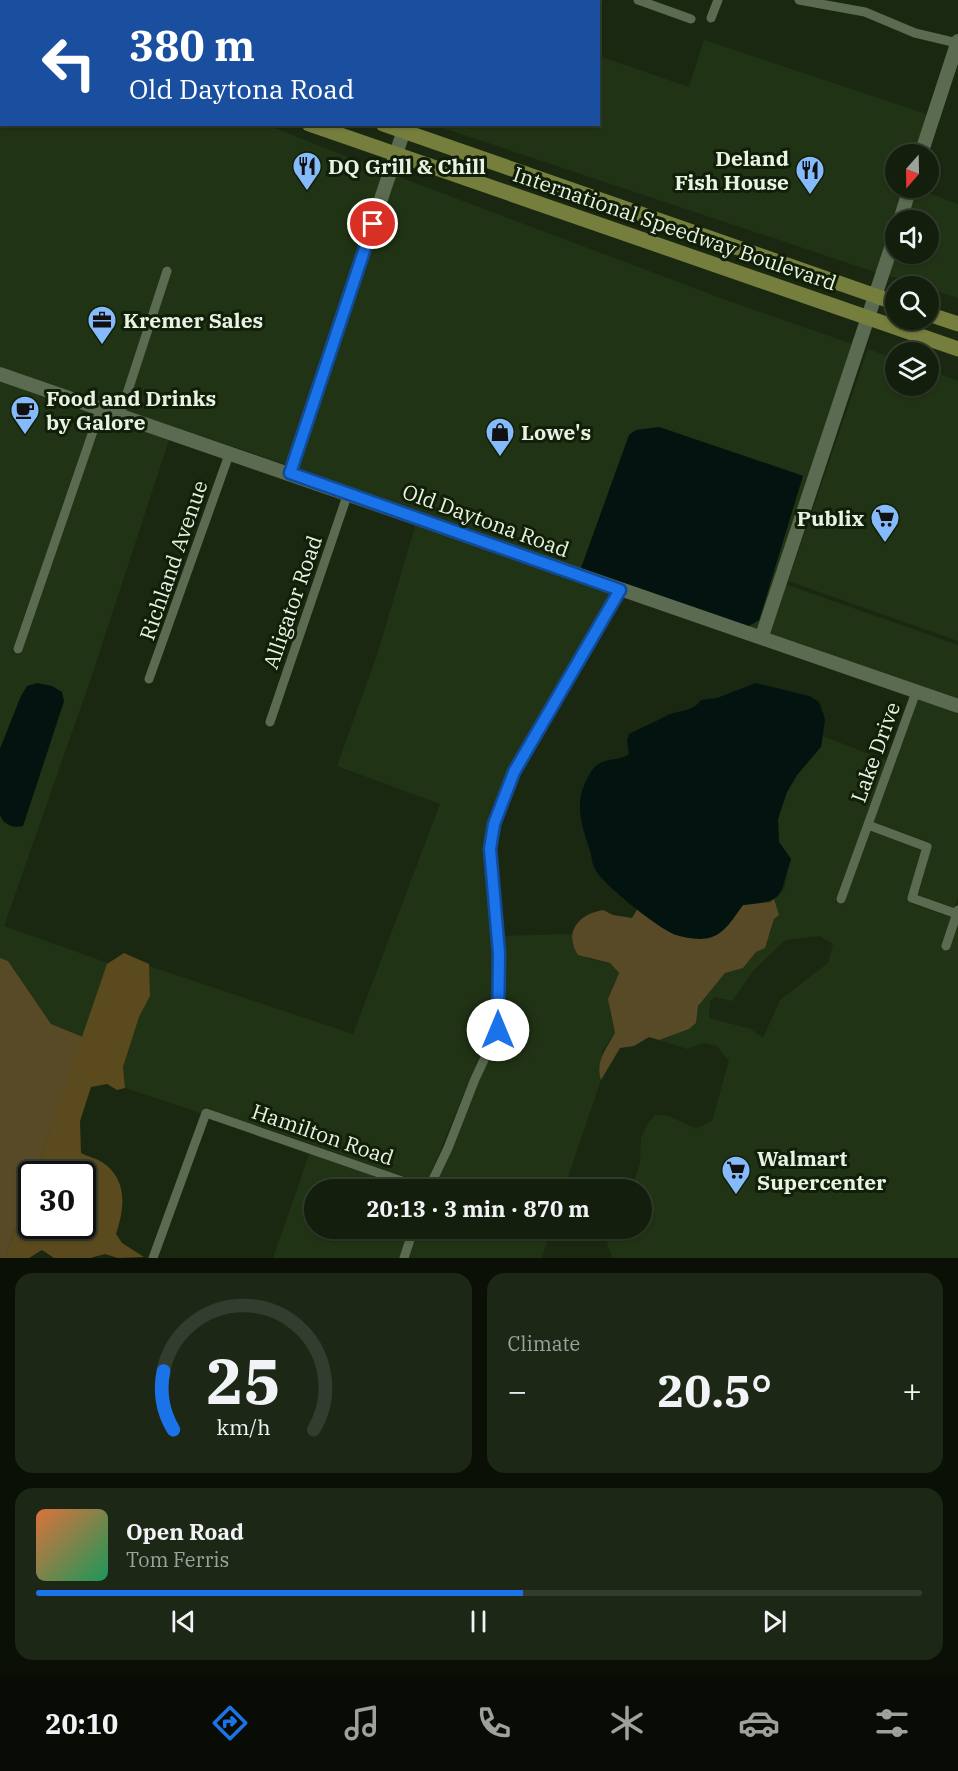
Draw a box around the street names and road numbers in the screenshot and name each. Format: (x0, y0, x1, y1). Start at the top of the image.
street label: International Speedway Boulevard (509, 159, 841, 297)
street label: Richland Avenue (133, 476, 213, 644)
street label: Old Daytona Road (399, 477, 573, 563)
street label: Alligator Road (256, 531, 328, 673)
street label: Lake Drive (844, 698, 906, 806)
street label: Hamilton Road (248, 1097, 398, 1171)

